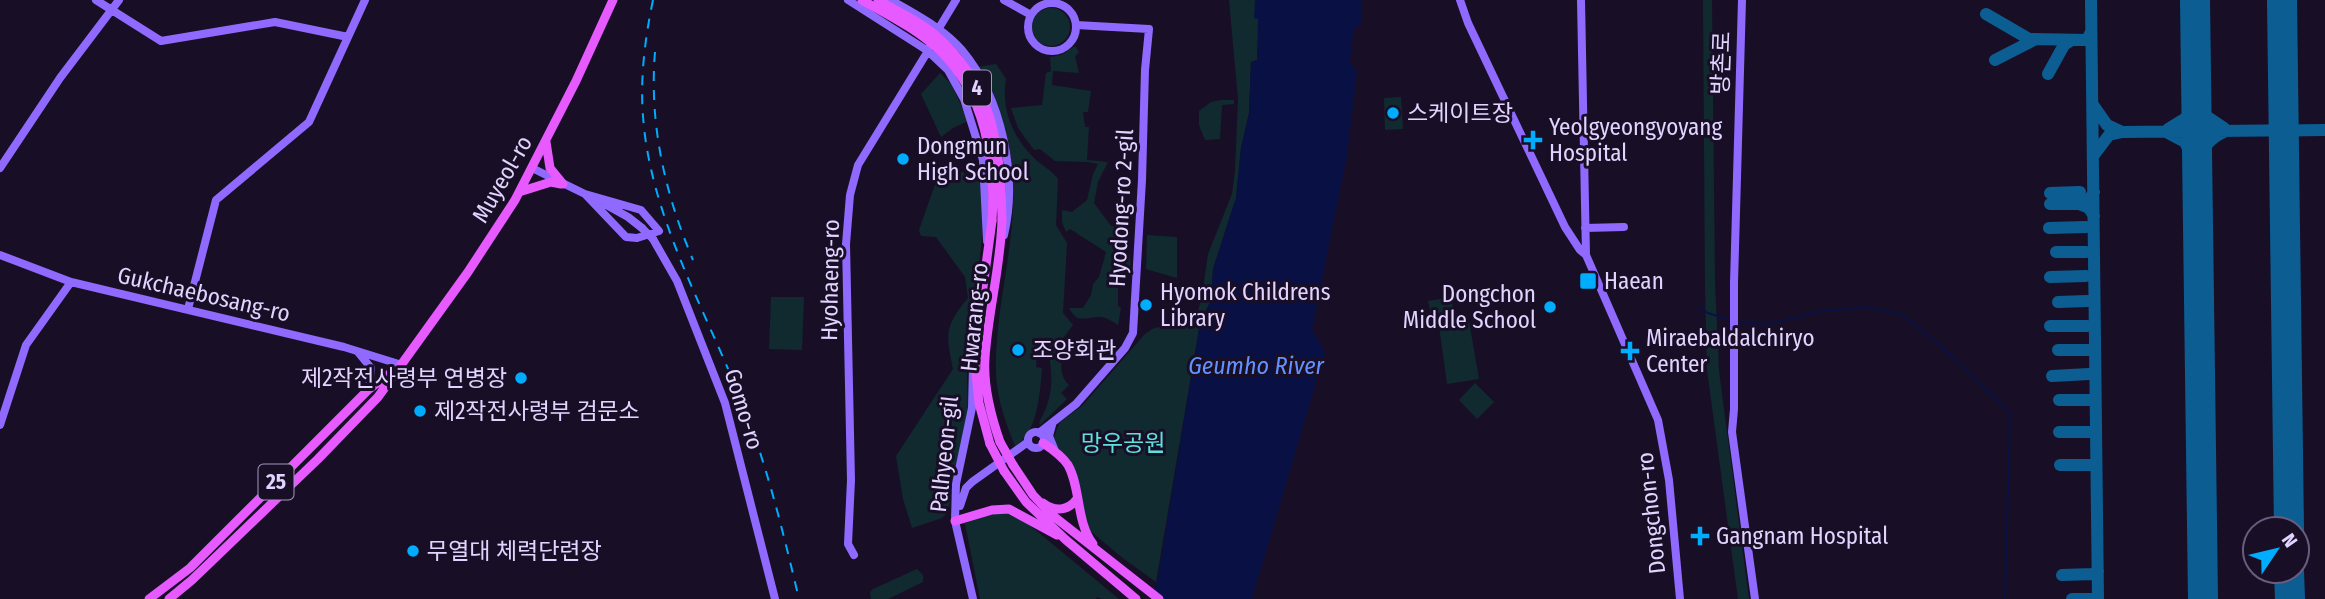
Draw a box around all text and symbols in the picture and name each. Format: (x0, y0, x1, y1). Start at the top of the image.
street label: 방촌로 (1706, 31, 1736, 95)
road number: 4 (963, 70, 991, 106)
place label: 스케이트장 (1407, 99, 1513, 127)
marker: 스케이트장 (1385, 105, 1401, 121)
place label: Yeolgyeongyoyang Hospital (1549, 113, 1722, 167)
street label: Hyodong-ro 2-gil (1103, 128, 1139, 288)
marker: Yeolgyeongyoyang Hospital (1523, 130, 1543, 150)
street label: Muyeol-ro (466, 131, 538, 227)
place label: Dongmun High School (917, 132, 1029, 186)
marker: Dongmun High School (895, 151, 911, 167)
street label: Hyohaeng-ro (815, 219, 845, 341)
street label: Gukchaebosang-ro (115, 261, 293, 327)
street label: Hwarang-ro (954, 261, 994, 373)
place label: Haean (1604, 267, 1664, 295)
marker: Haean (1578, 271, 1598, 291)
place label: Hyomok Childrens Library (1160, 278, 1331, 332)
place label: Dongchon Middle School (1403, 280, 1536, 334)
marker: Hyomok Childrens Library (1138, 297, 1154, 313)
marker: Dongchon Middle School (1542, 299, 1558, 315)
place label: Miraebaldalchiryo Center (1646, 324, 1815, 378)
place label: 조양회관 (1032, 336, 1117, 364)
marker: Miraebaldalchiryo Center (1620, 341, 1640, 361)
marker: 조양회관 (1010, 342, 1026, 358)
water label: Geumho River (1188, 352, 1325, 380)
place label: 제2작전사령부 연병장 (301, 364, 507, 392)
street label: Gomo-ro (718, 365, 770, 453)
marker: 제2작전사령부 연병장 (513, 370, 529, 386)
street label: Palhyeon-gil (924, 394, 964, 514)
place label: 제2작전사령부 검문소 (434, 397, 640, 425)
marker: 제2작전사령부 검문소 (412, 403, 428, 419)
park label: 망우공원 (1081, 429, 1165, 457)
street label: Dongchon-ro (1631, 451, 1671, 575)
road number: 25 (258, 464, 294, 500)
north arrow (2241, 515, 2311, 585)
place label: Gangnam Hospital (1716, 522, 1888, 550)
marker: Gangnam Hospital (1690, 526, 1710, 546)
text: N (2277, 529, 2302, 552)
place label: 무열대 체력단련장 (427, 537, 602, 565)
marker: 무열대 체력단련장 (405, 543, 421, 559)

